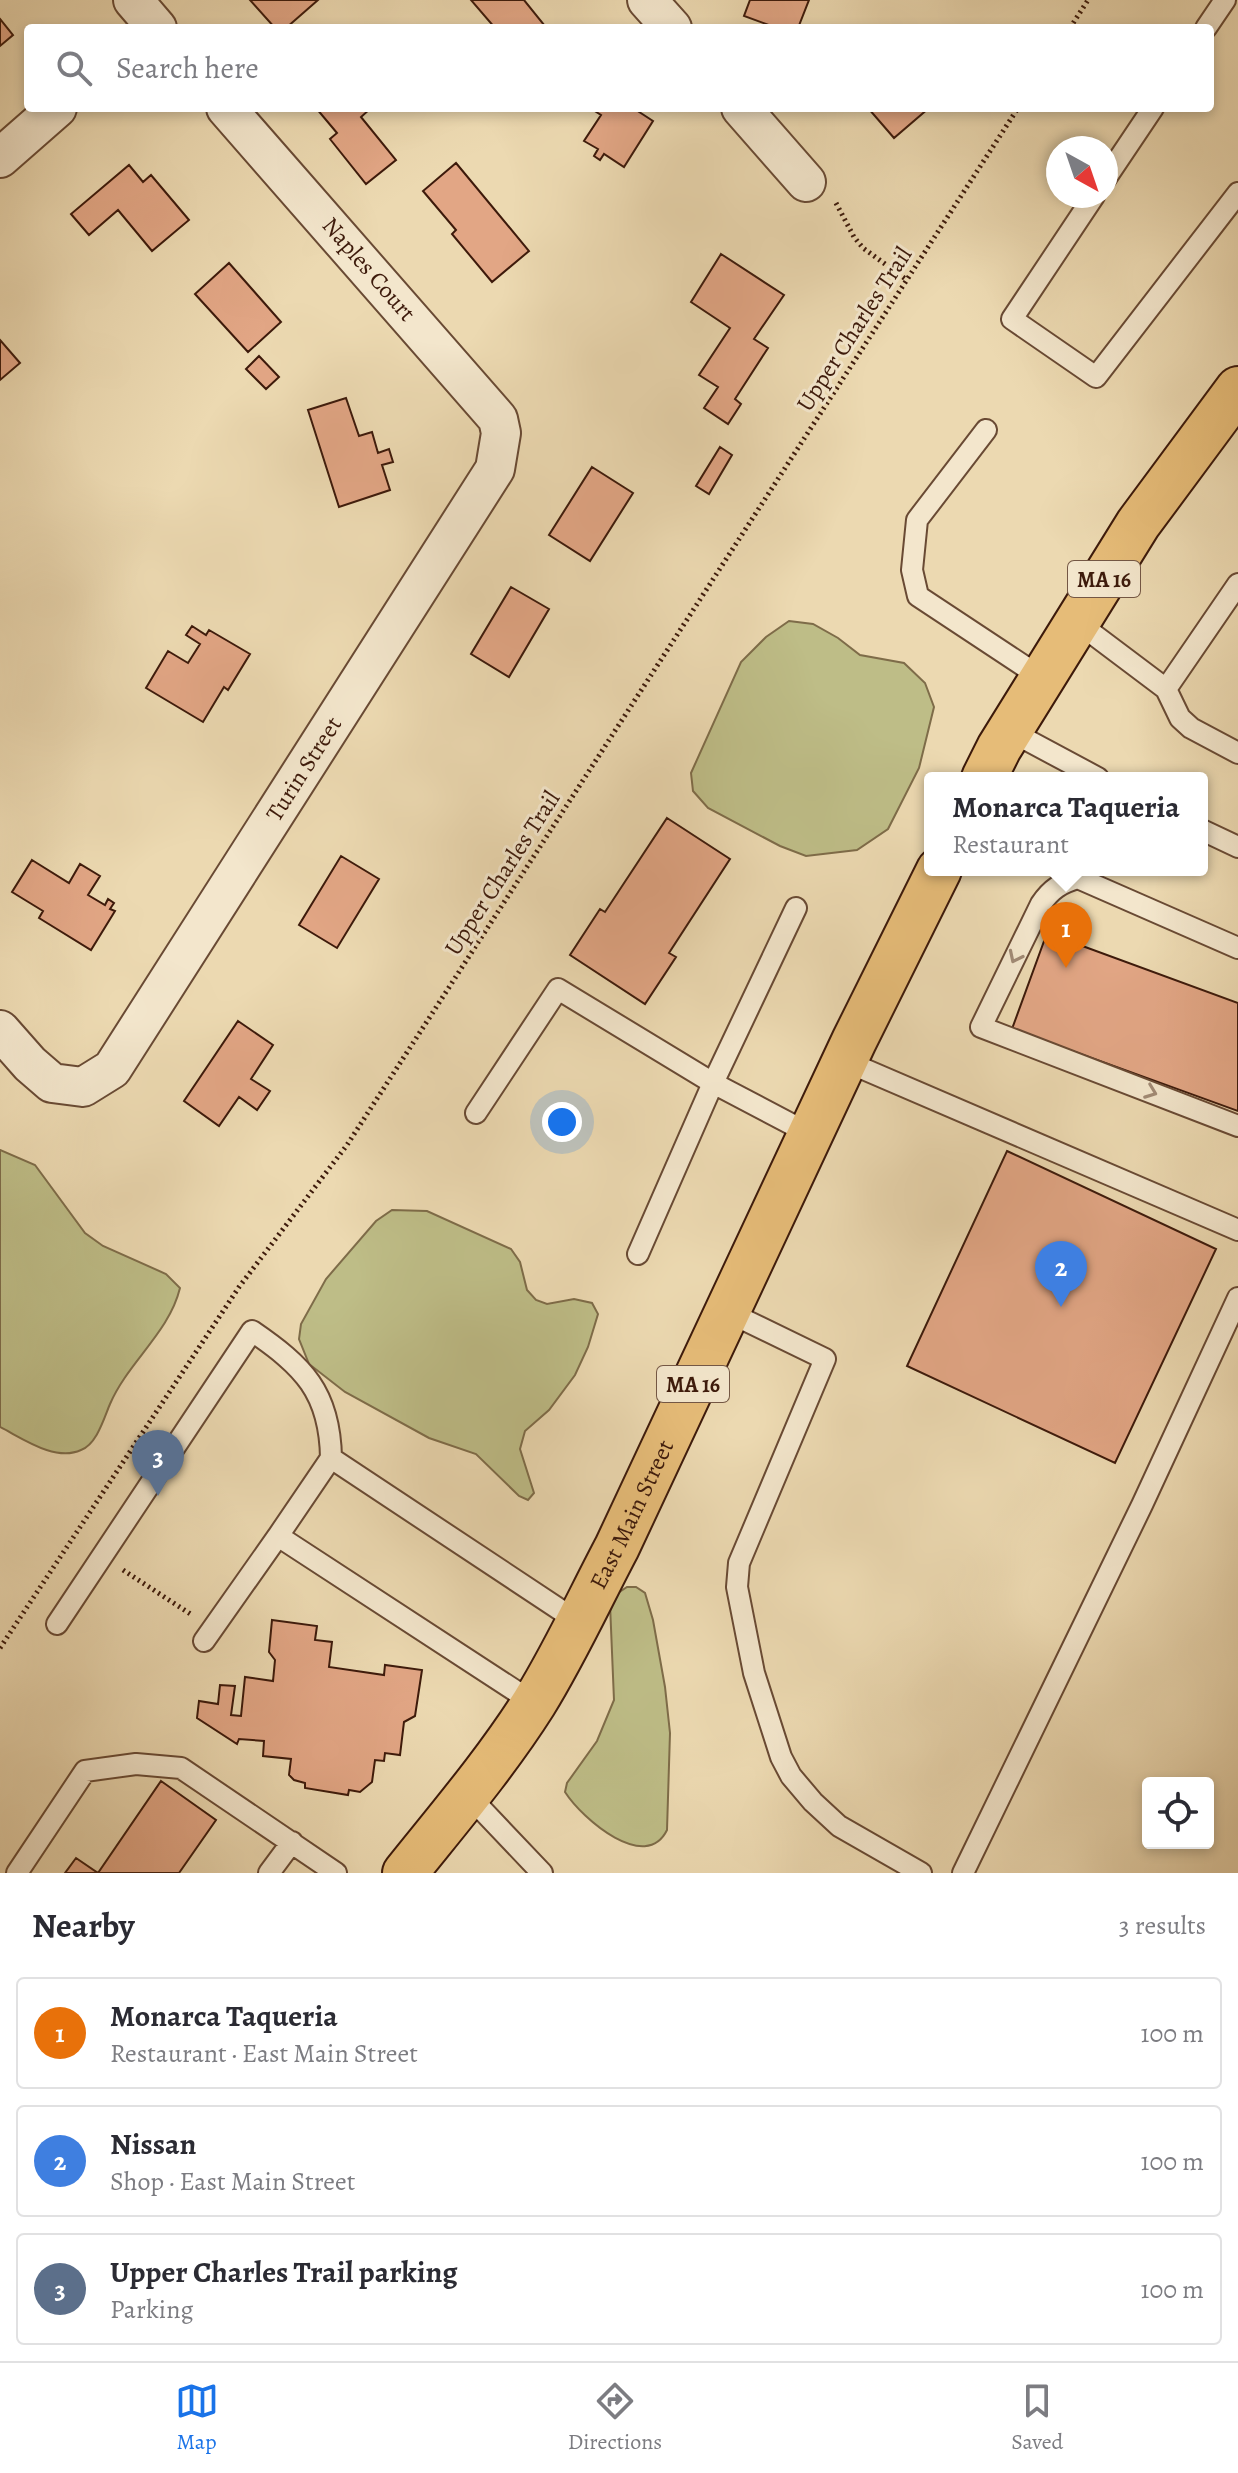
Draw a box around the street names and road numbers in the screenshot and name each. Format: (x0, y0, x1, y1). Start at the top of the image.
street label: Naples Court (315, 210, 423, 328)
street label: Upper Charles Trail (789, 240, 919, 418)
road number: MA 16 (1068, 561, 1140, 597)
street label: Turin Street (258, 710, 349, 827)
street label: Upper Charles Trail (437, 784, 567, 962)
road number: MA 16 (657, 1366, 729, 1402)
street label: East Main Street (582, 1434, 681, 1595)

